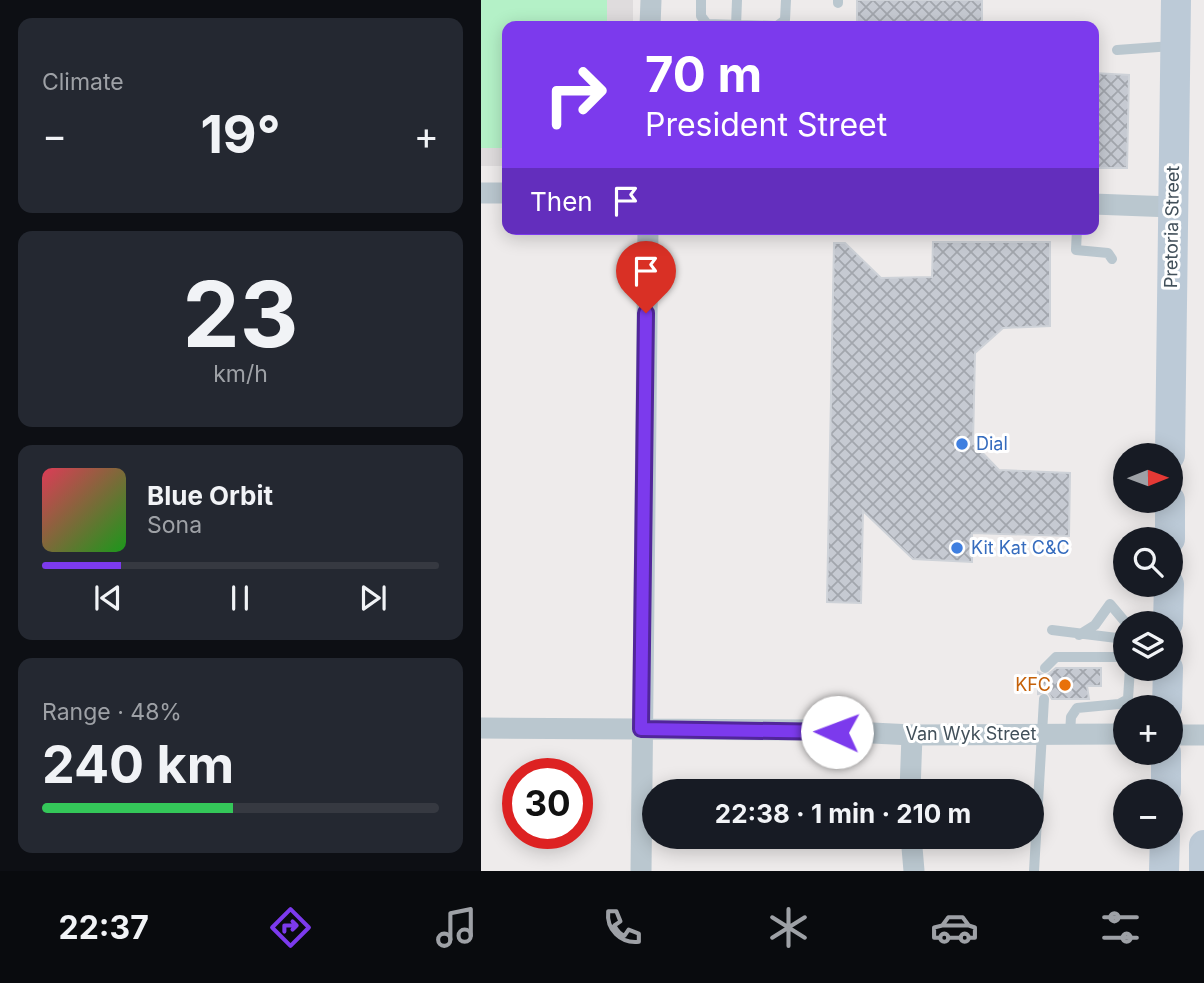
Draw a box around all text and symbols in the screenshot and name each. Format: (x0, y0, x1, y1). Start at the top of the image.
text: 70 m (645, 45, 762, 104)
icon: right (530, 49, 621, 140)
text: Climate (42, 68, 124, 96)
text: 19° (200, 103, 281, 166)
text: President Street (645, 105, 887, 144)
text: − (42, 112, 67, 158)
text: + (414, 112, 439, 158)
street label: Pretoria Street (1160, 166, 1183, 288)
icon: arrive (607, 182, 645, 220)
text: Then (530, 186, 593, 217)
pin (616, 241, 676, 313)
icon: arrive (627, 252, 665, 290)
text: 23 (182, 259, 299, 369)
text: km/h (213, 360, 268, 388)
place label: Dial (976, 433, 1008, 454)
marker: Dial (954, 436, 970, 452)
north arrow (1113, 443, 1183, 513)
map controls (1113, 443, 1183, 849)
text: Blue Orbit (147, 480, 273, 511)
text: Sona (147, 511, 202, 539)
button: search (1113, 527, 1183, 597)
place label: Kit Kat C&C (971, 537, 1070, 558)
marker: Kit Kat C&C (949, 540, 965, 556)
icon: previous (89, 579, 127, 617)
icon: pause (221, 579, 259, 617)
icon: next (354, 579, 392, 617)
button: layers (1113, 611, 1183, 681)
place label: KFC (1015, 674, 1051, 695)
marker: KFC (1057, 677, 1073, 693)
position arrow (800, 695, 874, 769)
button: + (1113, 695, 1183, 765)
text: Range · 48% (42, 698, 182, 726)
street label: Van Wyk Street (906, 723, 1037, 744)
text: 240 km (42, 733, 234, 796)
speed limit sign: 30 (502, 758, 593, 849)
button: − (1113, 779, 1183, 849)
text: 22:38 · 1 min · 210 m (715, 798, 971, 829)
icon: directions (266, 903, 315, 952)
icon: music (432, 903, 481, 952)
icon: phone (598, 903, 647, 952)
icon: climate (764, 903, 813, 952)
icon: car (930, 903, 979, 952)
icon: filters (1096, 903, 1145, 952)
text: 22:37 (59, 908, 149, 947)

